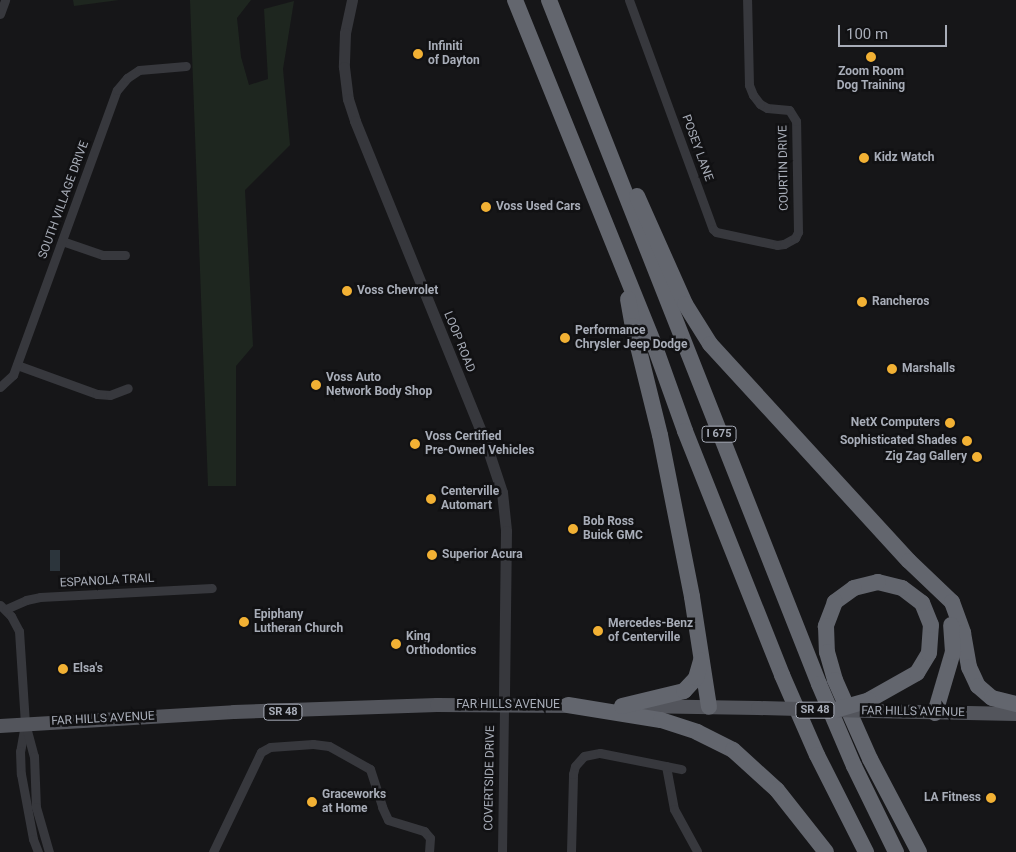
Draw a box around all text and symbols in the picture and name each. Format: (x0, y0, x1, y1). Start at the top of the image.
scale bar (841, 15, 950, 47)
text: 100 m (846, 25, 888, 43)
place label: Infiniti of Dayton (428, 40, 480, 68)
marker: Infiniti of Dayton (412, 48, 424, 60)
marker: Zoom Room Dog Training (865, 51, 877, 63)
place label: Zoom Room Dog Training (837, 65, 905, 93)
street label: POSEY LANE (678, 113, 716, 183)
street label: COURTIN DRIVE (776, 125, 792, 211)
street label: SOUTH VILLAGE DRIVE (36, 139, 92, 261)
place label: Kidz Watch (874, 151, 934, 165)
marker: Kidz Watch (858, 152, 870, 164)
place label: Voss Used Cars (496, 200, 581, 214)
marker: Voss Used Cars (480, 201, 492, 213)
place label: Voss Chevrolet (357, 284, 438, 298)
marker: Voss Chevrolet (341, 285, 353, 297)
place label: Rancheros (872, 295, 929, 309)
marker: Rancheros (856, 296, 868, 308)
street label: LOOP ROAD (440, 309, 478, 375)
place label: Performance Chrysler Jeep Dodge (575, 324, 687, 352)
marker: Performance Chrysler Jeep Dodge (559, 332, 571, 344)
place label: Marshalls (902, 362, 955, 376)
marker: Marshalls (886, 363, 898, 375)
place label: Voss Auto Network Body Shop (326, 371, 432, 399)
marker: Voss Auto Network Body Shop (310, 379, 322, 391)
place label: NetX Computers (851, 416, 940, 430)
marker: NetX Computers (944, 417, 956, 429)
road number: I 675 (702, 426, 736, 442)
place label: Voss Certified Pre-Owned Vehicles (425, 430, 534, 458)
place label: Sophisticated Shades (840, 434, 957, 448)
marker: Sophisticated Shades (961, 435, 973, 447)
marker: Voss Certified Pre-Owned Vehicles (409, 438, 421, 450)
place label: Zig Zag Gallery (885, 450, 967, 464)
marker: Zig Zag Gallery (971, 451, 983, 463)
place label: Centerville Automart (441, 485, 499, 513)
marker: Centerville Automart (425, 493, 437, 505)
place label: Bob Ross Buick GMC (583, 515, 643, 543)
marker: Bob Ross Buick GMC (567, 523, 579, 535)
place label: Superior Acura (442, 548, 523, 562)
marker: Superior Acura (426, 549, 438, 561)
street label: ESPANOLA TRAIL (59, 571, 155, 591)
place label: Epiphany Lutheran Church (254, 608, 343, 636)
marker: Epiphany Lutheran Church (238, 616, 250, 628)
place label: Mercedes-Benz of Centerville (608, 617, 693, 645)
marker: Mercedes-Benz of Centerville (592, 625, 604, 637)
place label: King Orthodontics (406, 630, 476, 658)
marker: King Orthodontics (390, 638, 402, 650)
place label: Elsa's (73, 662, 103, 676)
marker: Elsa's (57, 663, 69, 675)
street label: FAR HILLS AVENUE (456, 698, 560, 712)
road number: SR 48 (795, 702, 835, 718)
road number: SR 48 (263, 704, 303, 720)
street label: FAR HILLS AVENUE (861, 704, 965, 720)
street label: FAR HILLS AVENUE (51, 709, 155, 729)
street label: COVERTSIDE DRIVE (482, 725, 498, 831)
place label: Graceworks at Home (322, 788, 386, 816)
place label: LA Fitness (924, 791, 981, 805)
marker: LA Fitness (985, 792, 997, 804)
marker: Graceworks at Home (306, 796, 318, 808)

